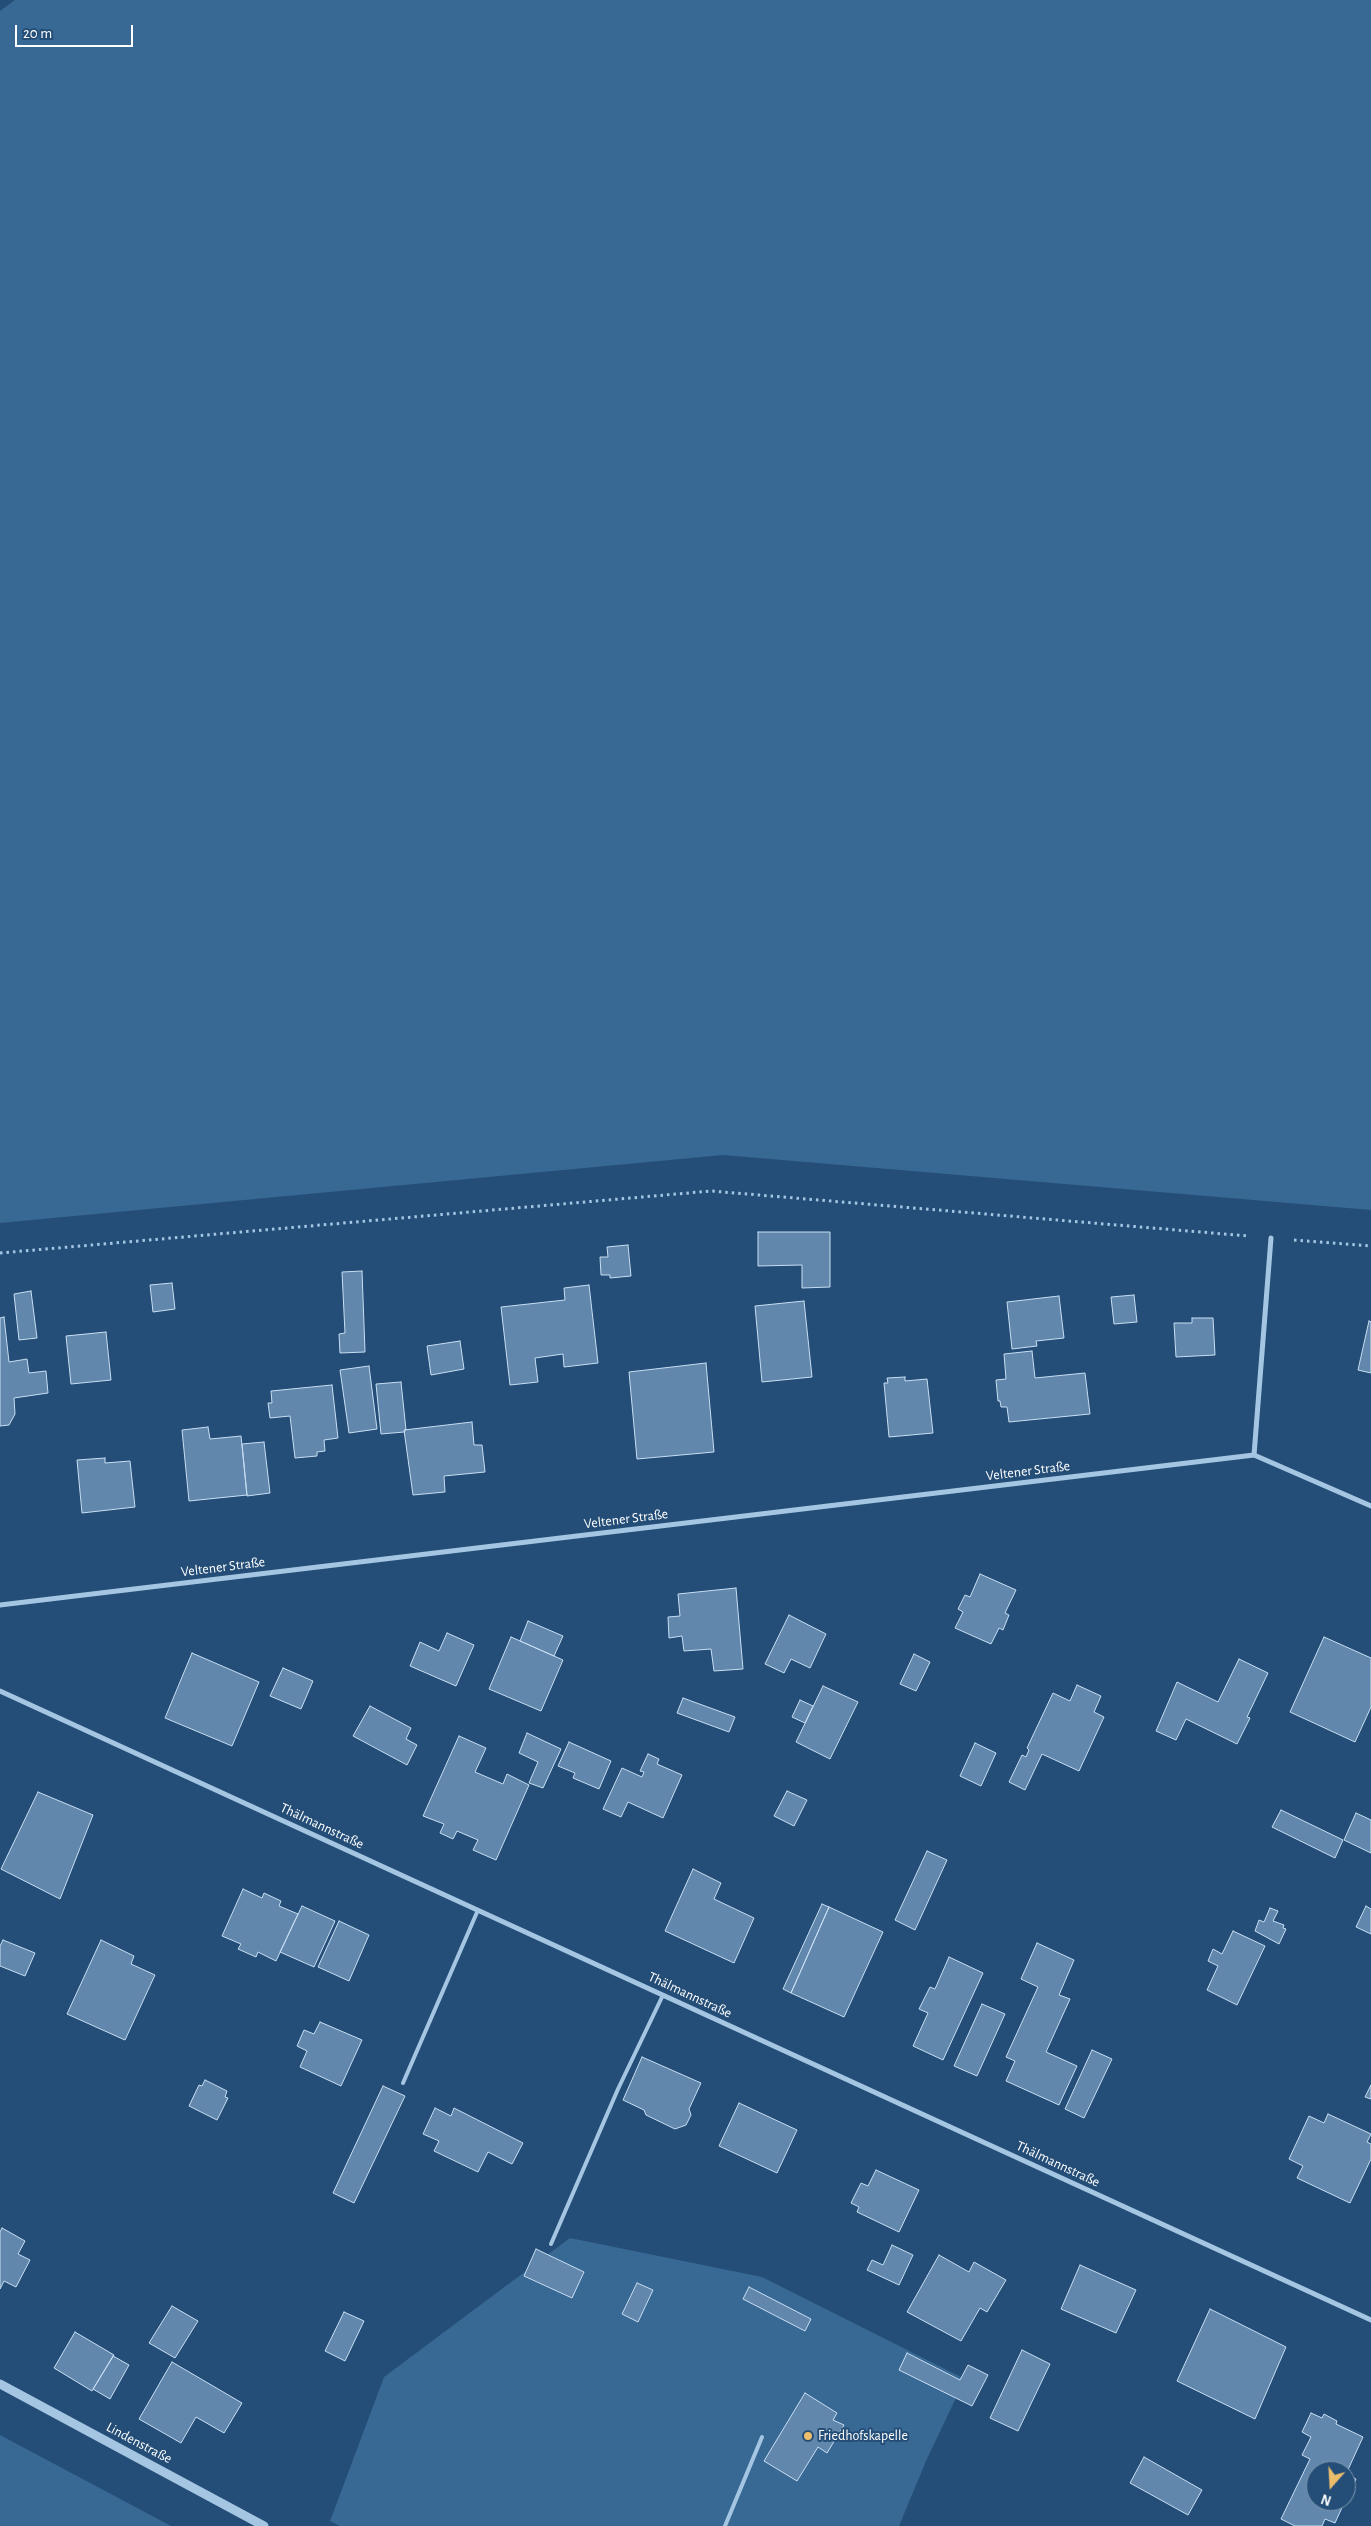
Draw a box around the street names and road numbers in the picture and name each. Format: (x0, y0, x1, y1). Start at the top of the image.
street label: Veltener Straße (985, 1458, 1071, 1484)
street label: Veltener Straße (583, 1506, 669, 1532)
street label: Veltener Straße (180, 1554, 266, 1580)
street label: Thälmannstraße (277, 1799, 367, 1853)
street label: Thälmannstraße (645, 1968, 735, 2022)
street label: Thälmannstraße (1013, 2137, 1103, 2191)
street label: Lindenstraße (103, 2419, 175, 2467)

